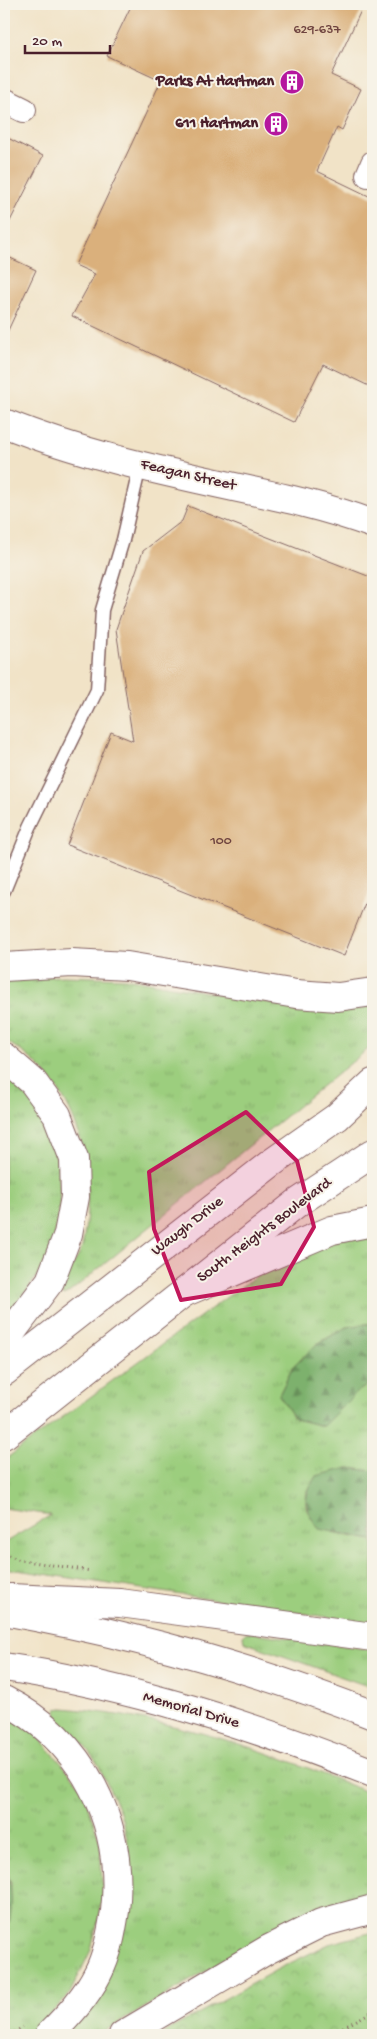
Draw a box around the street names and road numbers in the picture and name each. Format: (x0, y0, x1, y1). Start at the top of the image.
street label: Feagan Street (137, 456, 239, 497)
street label: South Heights Boulevard (194, 1173, 337, 1288)
street label: Waugh Drive (148, 1192, 228, 1261)
street label: Memorial Drive (141, 1688, 242, 1734)

